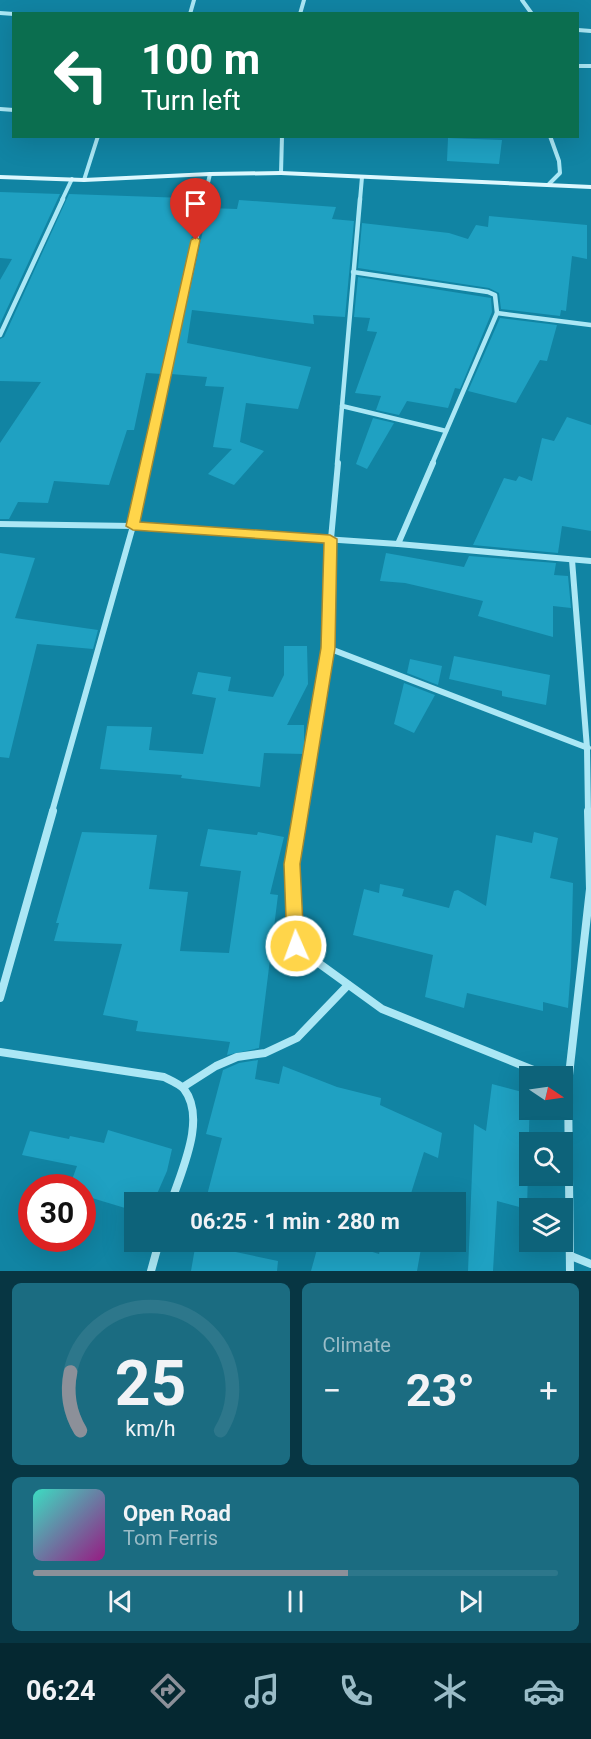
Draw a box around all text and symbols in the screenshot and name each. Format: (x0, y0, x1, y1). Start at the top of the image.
text: 100 m (141, 35, 260, 84)
icon: left (42, 36, 120, 114)
text: Turn left (141, 85, 241, 117)
pin (170, 178, 221, 240)
icon: arrive (179, 187, 212, 220)
position arrow (264, 914, 328, 978)
north arrow (519, 1066, 573, 1120)
map controls (519, 1066, 573, 1252)
button: search (519, 1132, 573, 1186)
speed limit sign: 30 (18, 1174, 96, 1252)
button: layers (519, 1198, 573, 1252)
text: 06:25 · 1 min · 280 m (190, 1209, 400, 1234)
text: Climate (323, 1333, 391, 1357)
text: 25 (115, 1347, 187, 1420)
text: 23° (406, 1364, 475, 1417)
text: − (323, 1371, 341, 1410)
text: + (539, 1371, 558, 1410)
text: km/h (126, 1416, 176, 1441)
text: Open Road (123, 1501, 231, 1526)
text: Tom Ferris (123, 1526, 218, 1550)
icon: previous (104, 1585, 137, 1618)
icon: pause (279, 1585, 312, 1618)
icon: next (454, 1585, 487, 1618)
icon: directions (147, 1670, 189, 1712)
icon: music (241, 1670, 283, 1712)
icon: phone (335, 1670, 377, 1712)
icon: climate (429, 1670, 471, 1712)
icon: car (523, 1670, 565, 1712)
text: 06:24 (26, 1675, 96, 1707)

